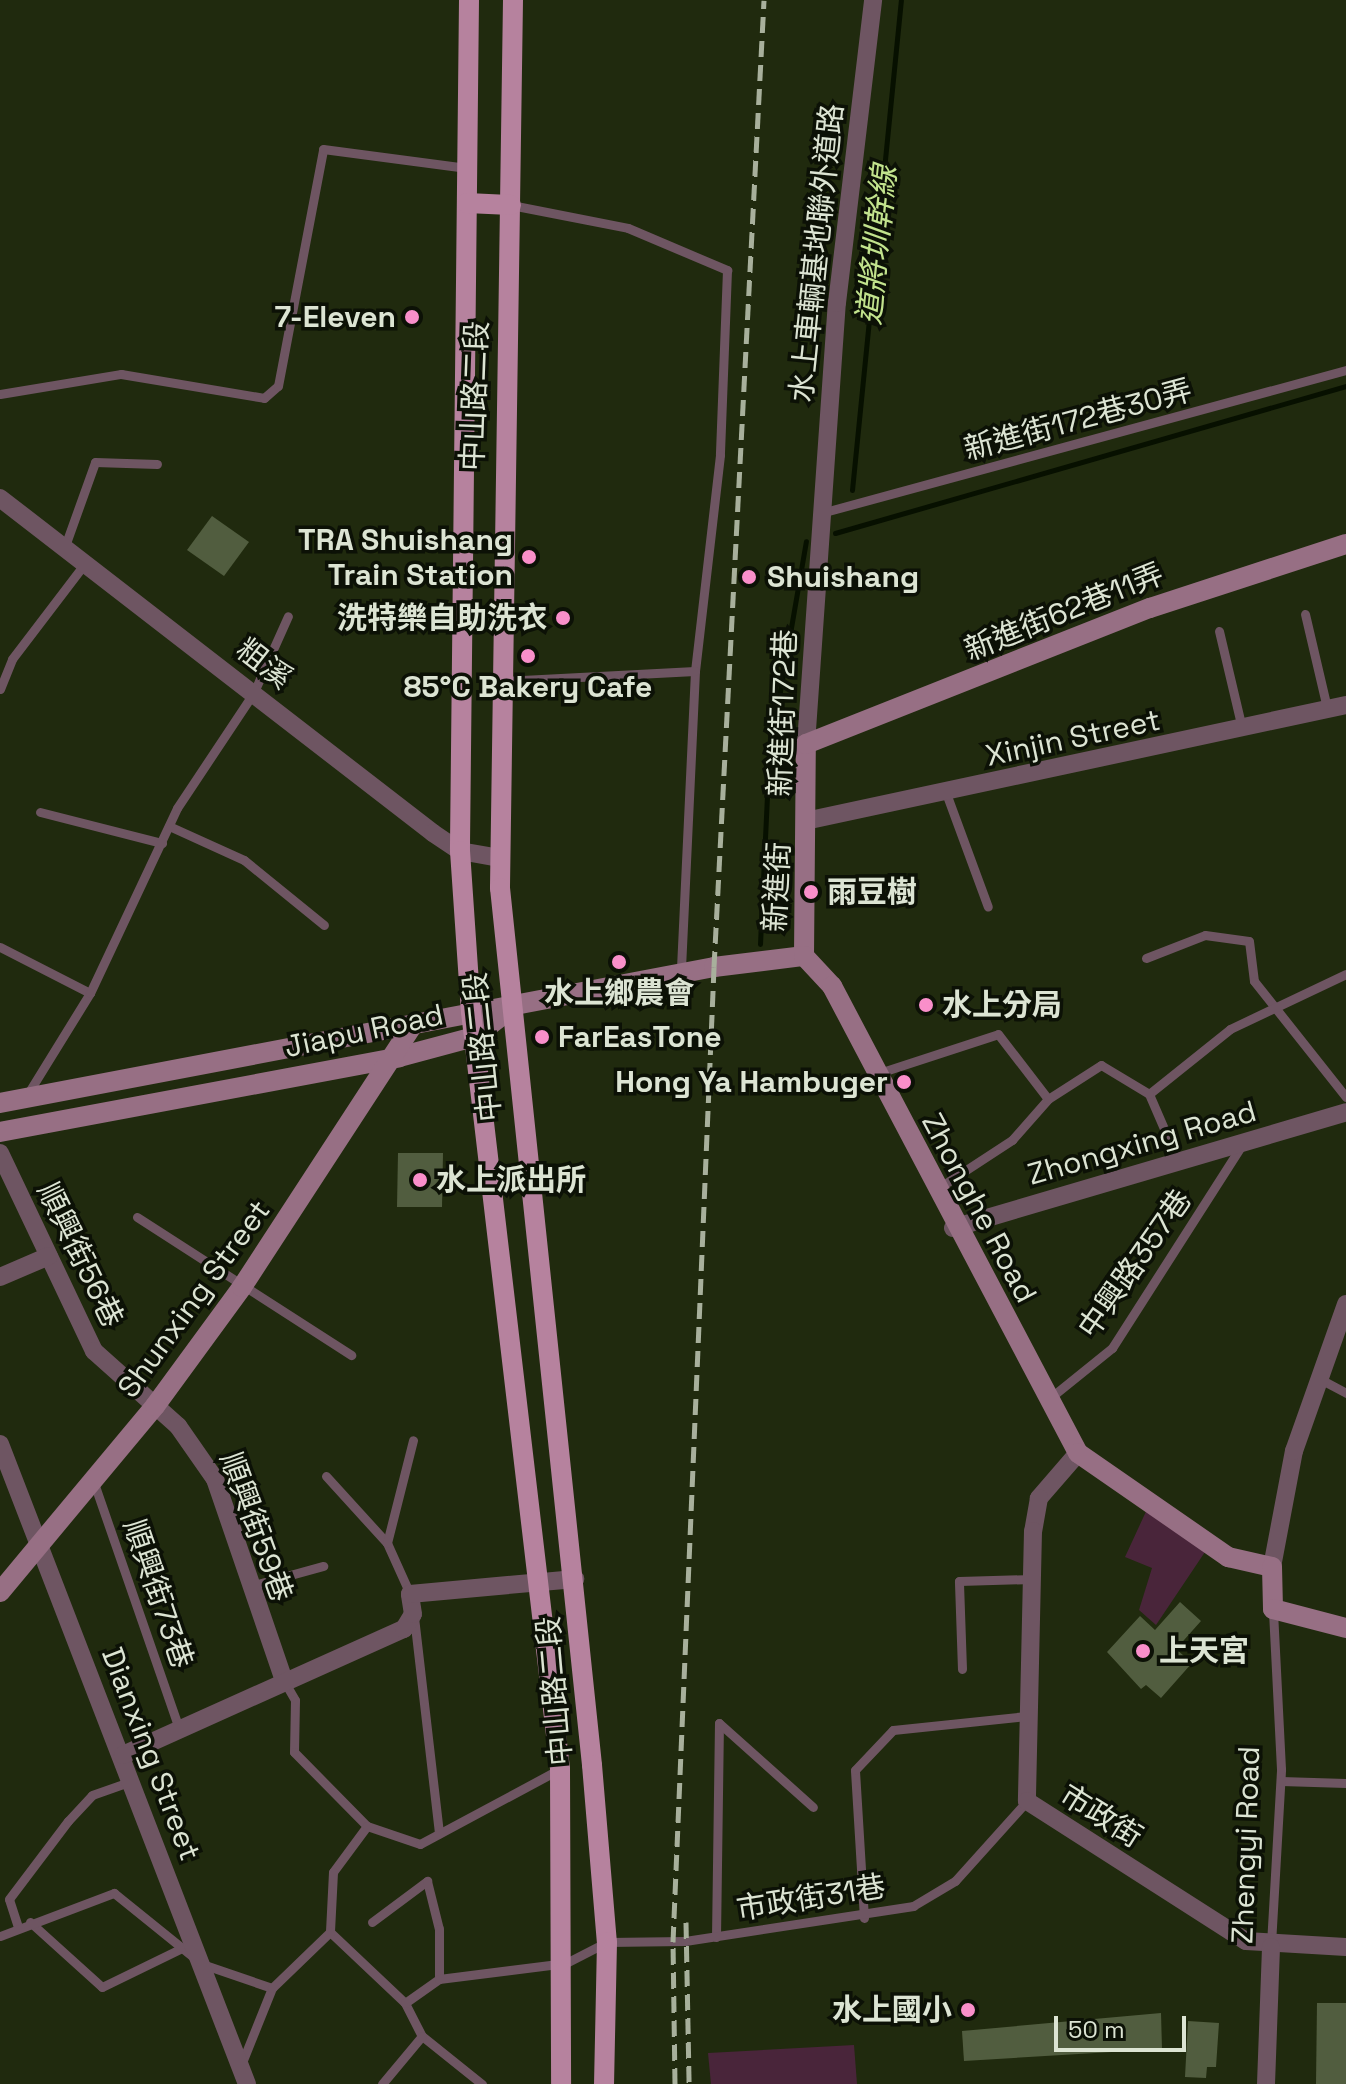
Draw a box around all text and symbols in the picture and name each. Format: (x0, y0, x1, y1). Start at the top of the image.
street label: 水上車輛基地聯外道路 (783, 102, 851, 404)
water label: 道將圳幹線 (850, 163, 904, 327)
place label: 7-Eleven (274, 299, 396, 335)
marker: 7-Eleven (403, 308, 421, 326)
street label: 中山路二段 (454, 320, 496, 472)
street label: 新進街172巷30弄 (960, 372, 1196, 468)
place label: TRA Shuishang Train Station (298, 522, 513, 592)
marker: TRA Shuishang Train Station (520, 548, 538, 566)
street label: 新進街62巷11弄 (959, 556, 1169, 668)
place label: Shuishang (767, 559, 919, 595)
marker: Shuishang (738, 566, 760, 588)
place label: 洗特樂自助洗衣 (337, 600, 547, 636)
marker: 洗特樂自助洗衣 (554, 609, 572, 627)
street label: 新進街172巷 (762, 629, 804, 797)
street label: 粗溪 (229, 631, 299, 697)
marker: 85°C Bakery Cafe (519, 647, 537, 665)
place label: 85°C Bakery Cafe (404, 669, 652, 705)
street label: Xinjin Street (982, 702, 1164, 774)
street label: 新進街 (757, 841, 797, 933)
place label: 雨豆樹 (827, 874, 917, 910)
marker: 雨豆樹 (802, 883, 820, 901)
marker: 水上鄉農會 (610, 953, 628, 971)
street label: 中山路二段 (457, 971, 509, 1123)
place label: 水上鄉農會 (544, 975, 694, 1011)
place label: 水上分局 (942, 987, 1062, 1023)
marker: 水上分局 (917, 996, 935, 1014)
street label: Jiapu Road (281, 997, 447, 1065)
place label: FarEasTone (558, 1019, 722, 1055)
marker: FarEasTone (533, 1028, 551, 1046)
place label: Hong Ya Hambuger (615, 1064, 888, 1100)
marker: Hong Ya Hambuger (895, 1073, 913, 1091)
street label: Zhongxing Road (1024, 1093, 1260, 1193)
street label: Zhonghe Road (914, 1107, 1044, 1309)
place label: 水上派出所 (436, 1162, 586, 1198)
marker: 水上派出所 (411, 1171, 429, 1189)
street label: 順興街56巷 (30, 1177, 130, 1333)
street label: 中興路357巷 (1071, 1183, 1199, 1345)
street label: Shunxing Street (110, 1193, 278, 1405)
street label: 順興街59巷 (212, 1447, 300, 1607)
street label: 順興街73巷 (116, 1515, 200, 1673)
street label: 中山路二段 (531, 1615, 579, 1767)
place label: 上天宮 (1159, 1633, 1249, 1669)
street label: Dianxing Street (94, 1642, 208, 1866)
marker: 上天宮 (1134, 1642, 1152, 1660)
street label: Zhengyi Road (1225, 1745, 1267, 1945)
street label: 市政街 (1053, 1777, 1149, 1855)
street label: 市政街31巷 (734, 1868, 888, 1928)
place label: 水上國小 (832, 1992, 952, 2028)
scale bar (1058, 2000, 1190, 2050)
marker: 水上國小 (959, 2001, 977, 2019)
text: 50 m (1068, 2014, 1125, 2045)

